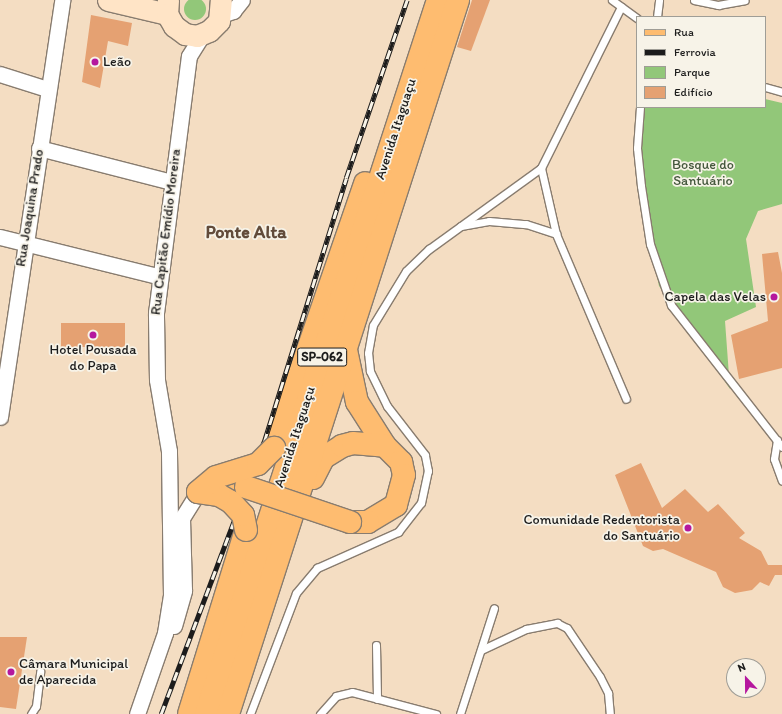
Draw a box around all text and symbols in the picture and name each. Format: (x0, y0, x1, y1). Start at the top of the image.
legend (636, 16, 766, 108)
text: Rua (674, 25, 694, 39)
text: Ferrovia (674, 45, 716, 59)
place label: Leão (103, 54, 131, 70)
marker: Leão (90, 57, 100, 67)
text: Parque (674, 65, 710, 79)
street label: Avenida Itaguaçu (372, 76, 420, 182)
text: Edifício (674, 85, 713, 99)
street label: Rua Joaquina Prado (12, 148, 48, 268)
street label: Rua Capitão Emídio Moreira (147, 148, 185, 316)
park label: Bosque do Santuário (672, 157, 734, 190)
district label: Ponte Alta (205, 221, 287, 243)
place label: Capela das Velas (665, 289, 766, 305)
marker: Capela das Velas (769, 292, 779, 302)
marker: Hotel Pousada do Papa (88, 330, 98, 340)
place label: Hotel Pousada do Papa (50, 342, 136, 374)
road number: SP-062 (297, 346, 347, 368)
street label: Avenida Itaguaçu (271, 384, 319, 490)
place label: Comunidade Redentorista do Santuário (524, 512, 680, 544)
marker: Comunidade Redentorista do Santuário (683, 523, 693, 533)
place label: Câmara Municipal de Aparecida (19, 656, 129, 688)
north arrow (726, 658, 766, 698)
text: N (736, 660, 748, 675)
marker: Câmara Municipal de Aparecida (6, 667, 16, 677)

